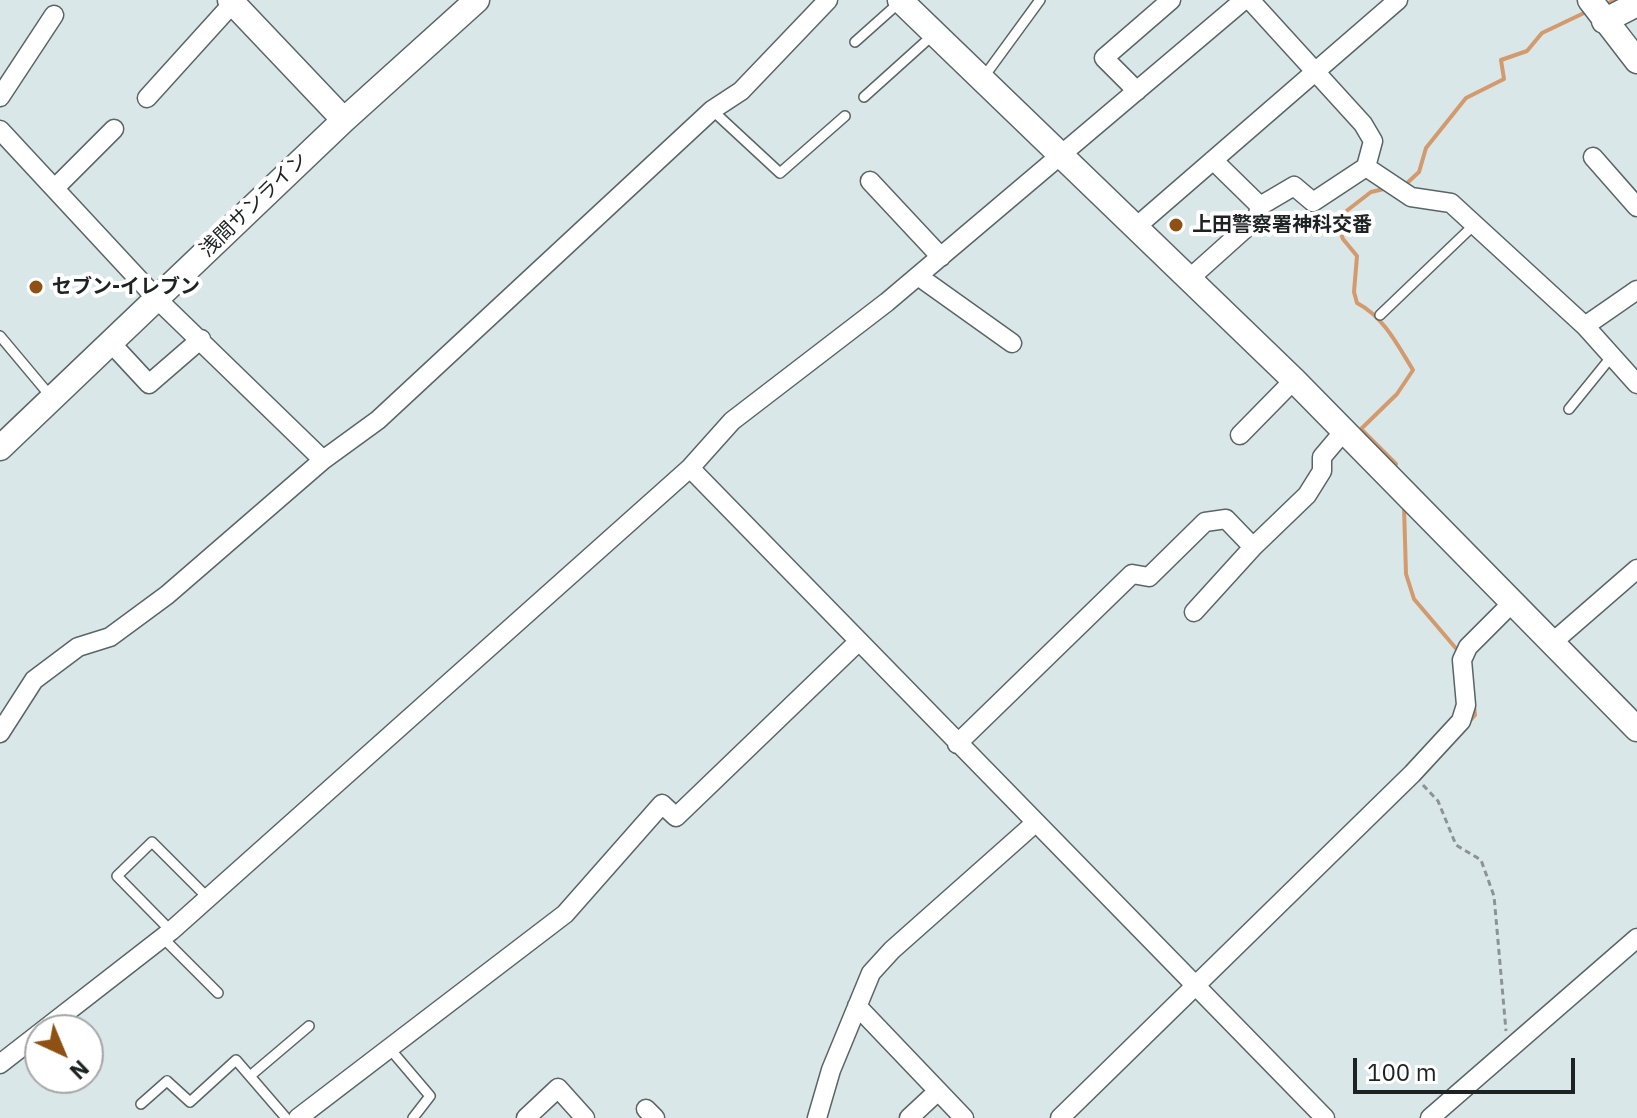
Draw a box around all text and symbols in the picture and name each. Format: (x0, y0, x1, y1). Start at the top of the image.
street label: 浅間サンライン (195, 148, 313, 262)
place label: 上田警察署神科交番 (1192, 213, 1372, 237)
marker: 上田警察署神科交番 (1167, 216, 1185, 234)
place label: セブン-イレブン (52, 275, 200, 299)
marker: セブン-イレブン (27, 278, 45, 296)
north arrow (24, 1014, 104, 1094)
scale bar (1357, 1042, 1579, 1092)
text: N (64, 1054, 95, 1086)
text: 100 m (1367, 1056, 1437, 1088)

